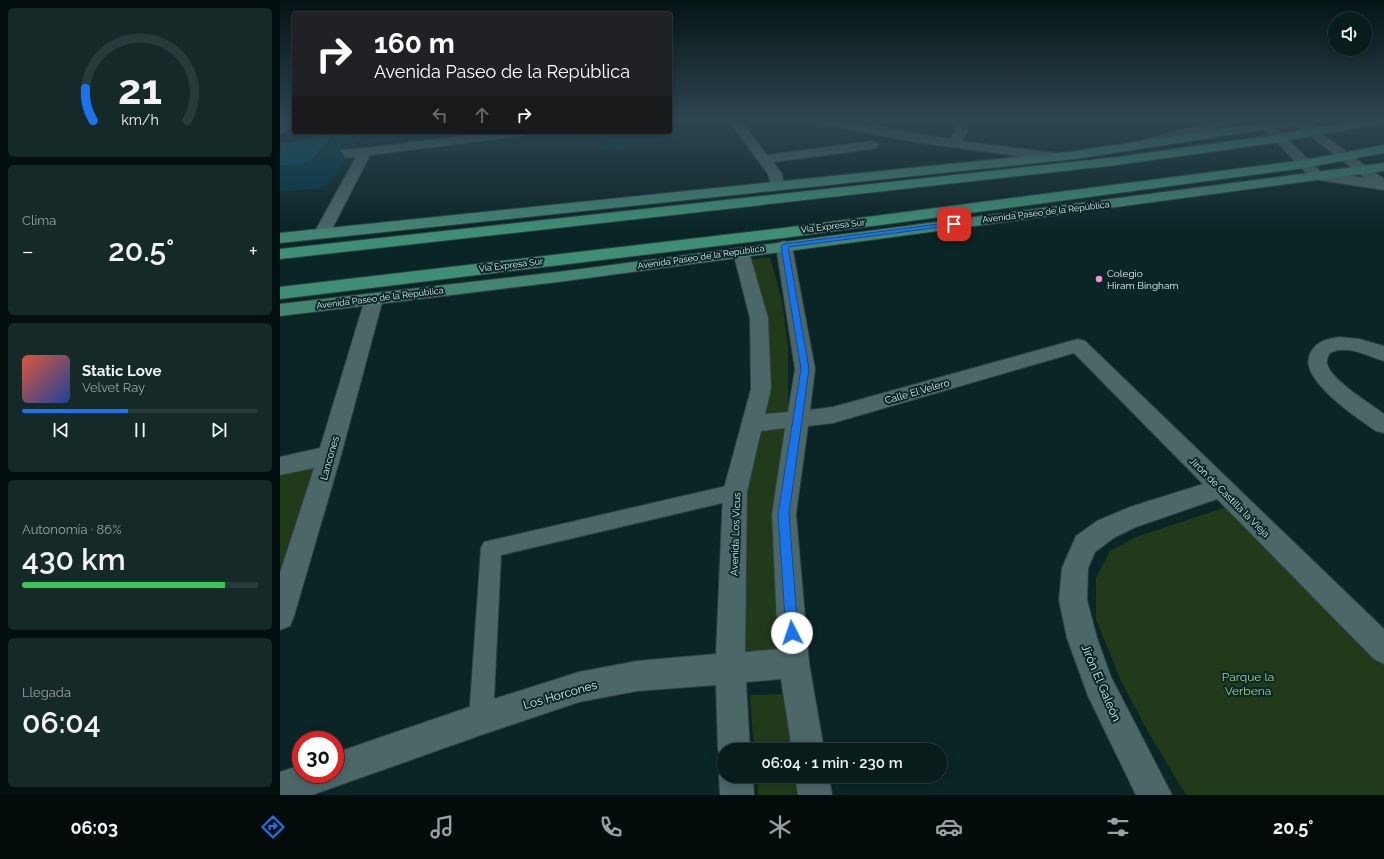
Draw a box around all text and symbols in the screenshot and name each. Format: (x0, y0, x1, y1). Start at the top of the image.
map controls (1328, 12, 1372, 56)
button: sound (1328, 12, 1372, 56)
text: 160 m (374, 27, 455, 60)
icon: right (308, 28, 360, 80)
text: Avenida Paseo de la República (374, 61, 630, 82)
text: 21 (118, 65, 162, 114)
icon: left (429, 104, 451, 126)
icon: ahead (471, 104, 493, 126)
icon: right (513, 104, 535, 126)
text: km/h (121, 111, 159, 127)
street label: Avenida Paseo de la República (982, 199, 1110, 225)
pin (937, 207, 971, 241)
text: Clima (22, 213, 56, 228)
icon: arrive (943, 213, 965, 235)
street label: Via Expresa Sur (800, 217, 867, 235)
text: 20.5° (108, 233, 174, 268)
text: − (22, 238, 34, 264)
text: + (249, 238, 258, 264)
street label: Avenida Paseo de la República (637, 243, 765, 271)
street label: Via Expresa Sur (478, 256, 545, 274)
place label: Colegio Hiram Bingham (1107, 268, 1179, 291)
marker: Colegio Hiram Bingham (1094, 274, 1104, 284)
street label: Avenida Paseo de la República (316, 285, 444, 311)
text: Static Love (82, 362, 161, 380)
street label: Calle El Velero (884, 377, 951, 406)
text: Velvet Ray (82, 380, 145, 395)
icon: previous (50, 419, 72, 441)
icon: pause (129, 419, 151, 441)
icon: next (208, 419, 230, 441)
street label: Lancones (318, 435, 341, 481)
street label: Jirón de Castilla la Vieja (1187, 455, 1272, 540)
street label: Avenida Los Vicus (729, 492, 742, 576)
text: Autonomía · 86% (22, 522, 121, 537)
text: 430 km (22, 542, 125, 577)
position arrow (771, 612, 813, 654)
street label: Jirón El Galeón (1078, 642, 1124, 724)
park label: Parque la Verbena (1222, 670, 1274, 698)
street label: Los Horcones (521, 678, 599, 712)
text: Llegada (22, 685, 71, 700)
text: 06:04 (22, 705, 101, 740)
speed limit sign: 30 (292, 731, 344, 783)
text: 06:04 · 1 min · 230 m (761, 754, 903, 772)
icon: directions (259, 813, 287, 841)
icon: music (428, 813, 456, 841)
icon: phone (597, 813, 625, 841)
icon: climate (766, 813, 794, 841)
icon: car (935, 813, 963, 841)
icon: filters (1104, 813, 1132, 841)
text: 06:03 (71, 817, 118, 838)
text: 20.5° (1273, 817, 1313, 838)

